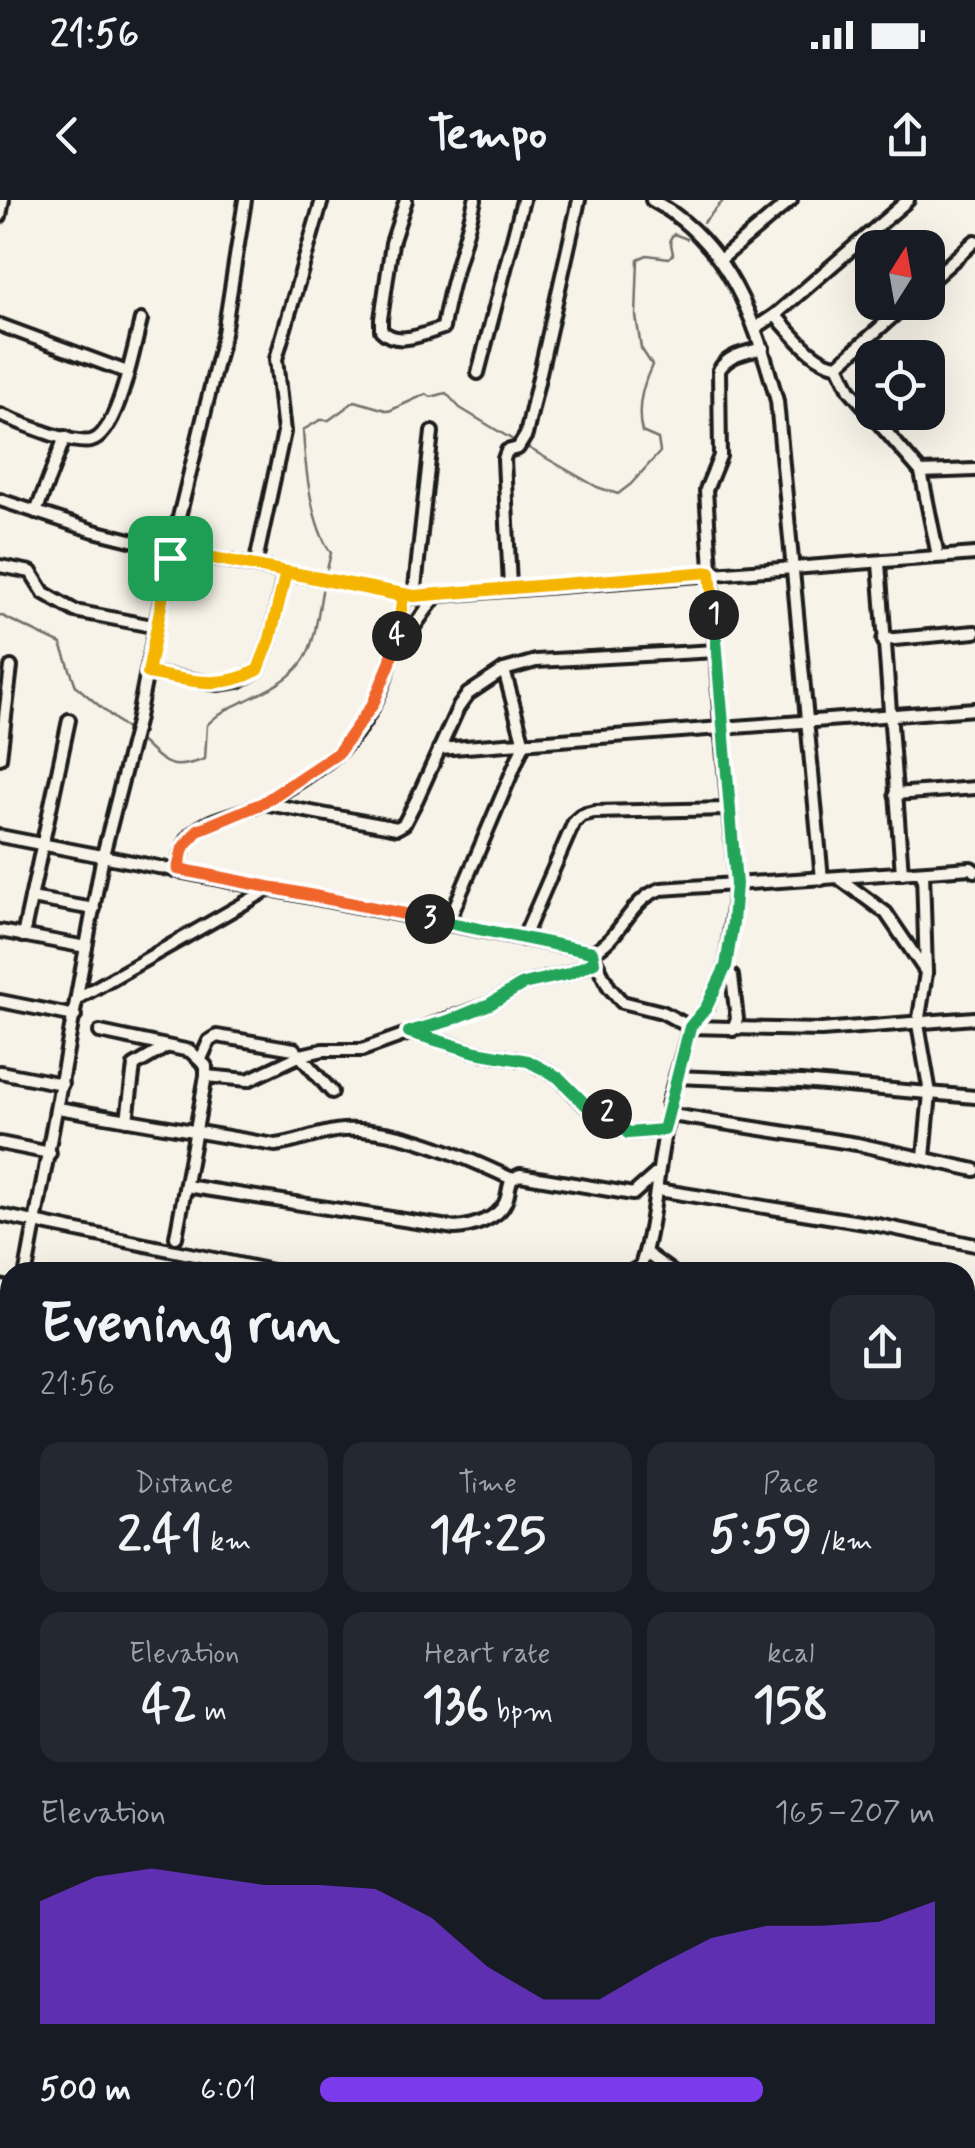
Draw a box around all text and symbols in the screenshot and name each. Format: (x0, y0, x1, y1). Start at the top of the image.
text: 21:56 (50, 11, 139, 60)
text: Tempo (428, 106, 547, 165)
icon: back (40, 108, 95, 163)
icon: share (880, 108, 935, 163)
north arrow (855, 230, 945, 320)
map controls (855, 230, 945, 430)
button: locate (855, 340, 945, 430)
pin (128, 516, 213, 601)
icon: arrive (143, 531, 198, 586)
pin: 1 (689, 590, 739, 640)
text: 1 (708, 596, 720, 633)
pin: 4 (372, 611, 422, 661)
text: 4 (389, 617, 405, 654)
pin: 3 (405, 894, 455, 944)
text: 3 (424, 900, 436, 937)
pin: 2 (582, 1089, 632, 1139)
text: 2 (600, 1095, 614, 1132)
text: Evening run (40, 1290, 340, 1362)
button: share (830, 1295, 935, 1400)
text: 21:56 (40, 1364, 115, 1406)
text: Distance (135, 1466, 233, 1503)
text: Time (458, 1466, 517, 1503)
text: Pace (763, 1466, 819, 1503)
text: 2.41 (117, 1503, 203, 1569)
text: 14:25 (429, 1503, 546, 1569)
text: 5:59 (709, 1503, 812, 1569)
text: km (203, 1524, 251, 1561)
text: /km (812, 1524, 873, 1561)
text: Elevation (129, 1636, 239, 1673)
text: Heart rate (425, 1636, 550, 1673)
text: kcal (767, 1636, 814, 1673)
text: 42 (141, 1673, 197, 1739)
text: 136 (422, 1673, 489, 1739)
text: 158 (753, 1673, 829, 1739)
text: m (197, 1694, 227, 1731)
text: bpm (489, 1694, 553, 1731)
text: Elevation (40, 1792, 166, 1834)
text: 165–207 m (775, 1792, 935, 1834)
text: 500 m (40, 2069, 131, 2111)
text: 6:01 (200, 2069, 257, 2111)

